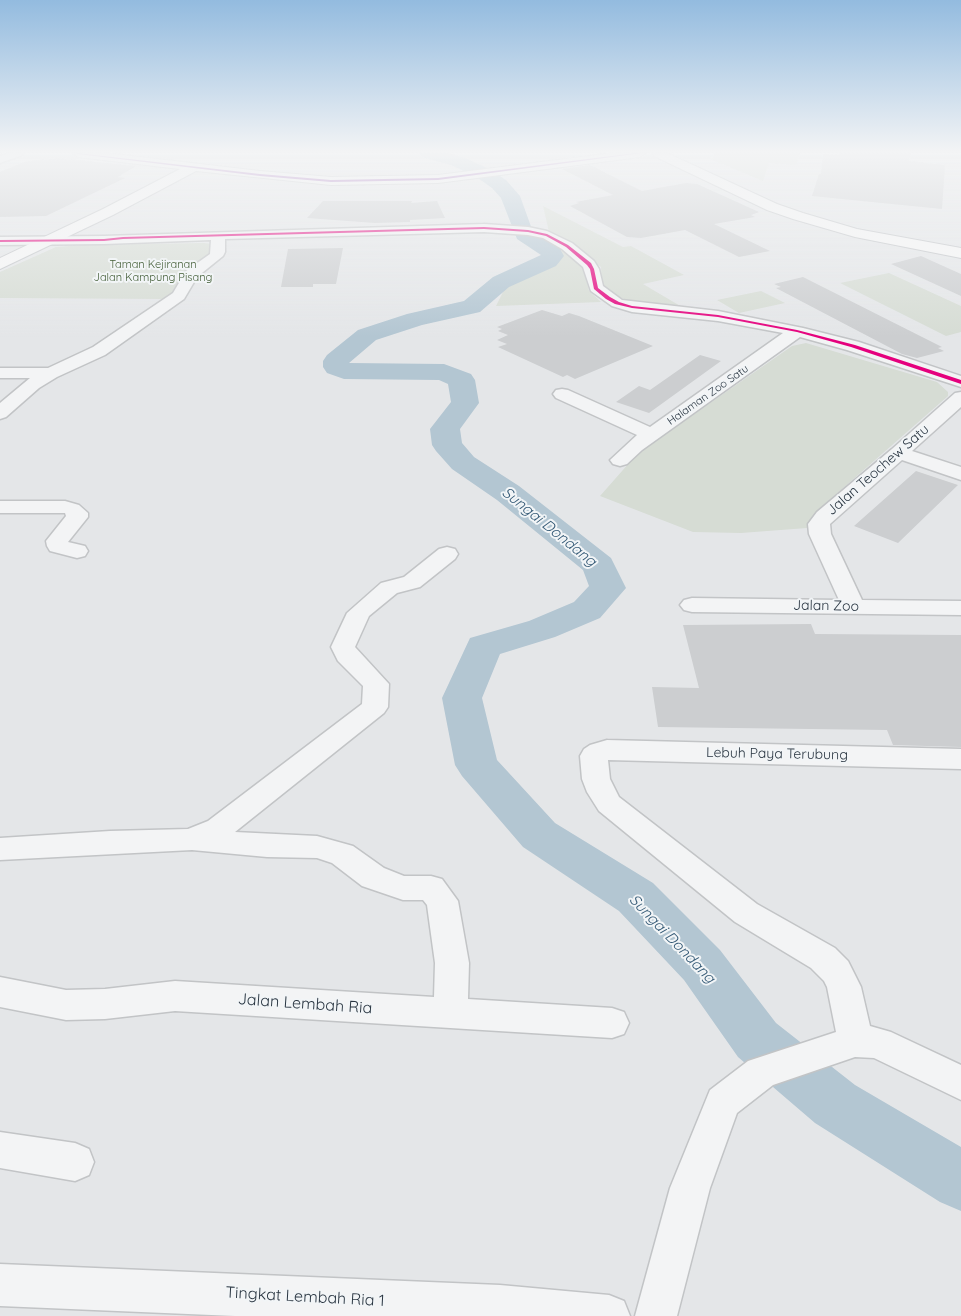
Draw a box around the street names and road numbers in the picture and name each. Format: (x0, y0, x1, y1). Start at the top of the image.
street label: Halaman Zoo Satu (665, 362, 751, 428)
street label: Jalan Teochew Satu (824, 421, 932, 519)
street label: Jalan Zoo (793, 597, 859, 615)
street label: Lebuh Paya Terubung (706, 744, 848, 764)
street label: Jalan Lembah Ria (237, 990, 373, 1018)
street label: Tingkat Lembah Ria 1 (225, 1283, 385, 1311)

